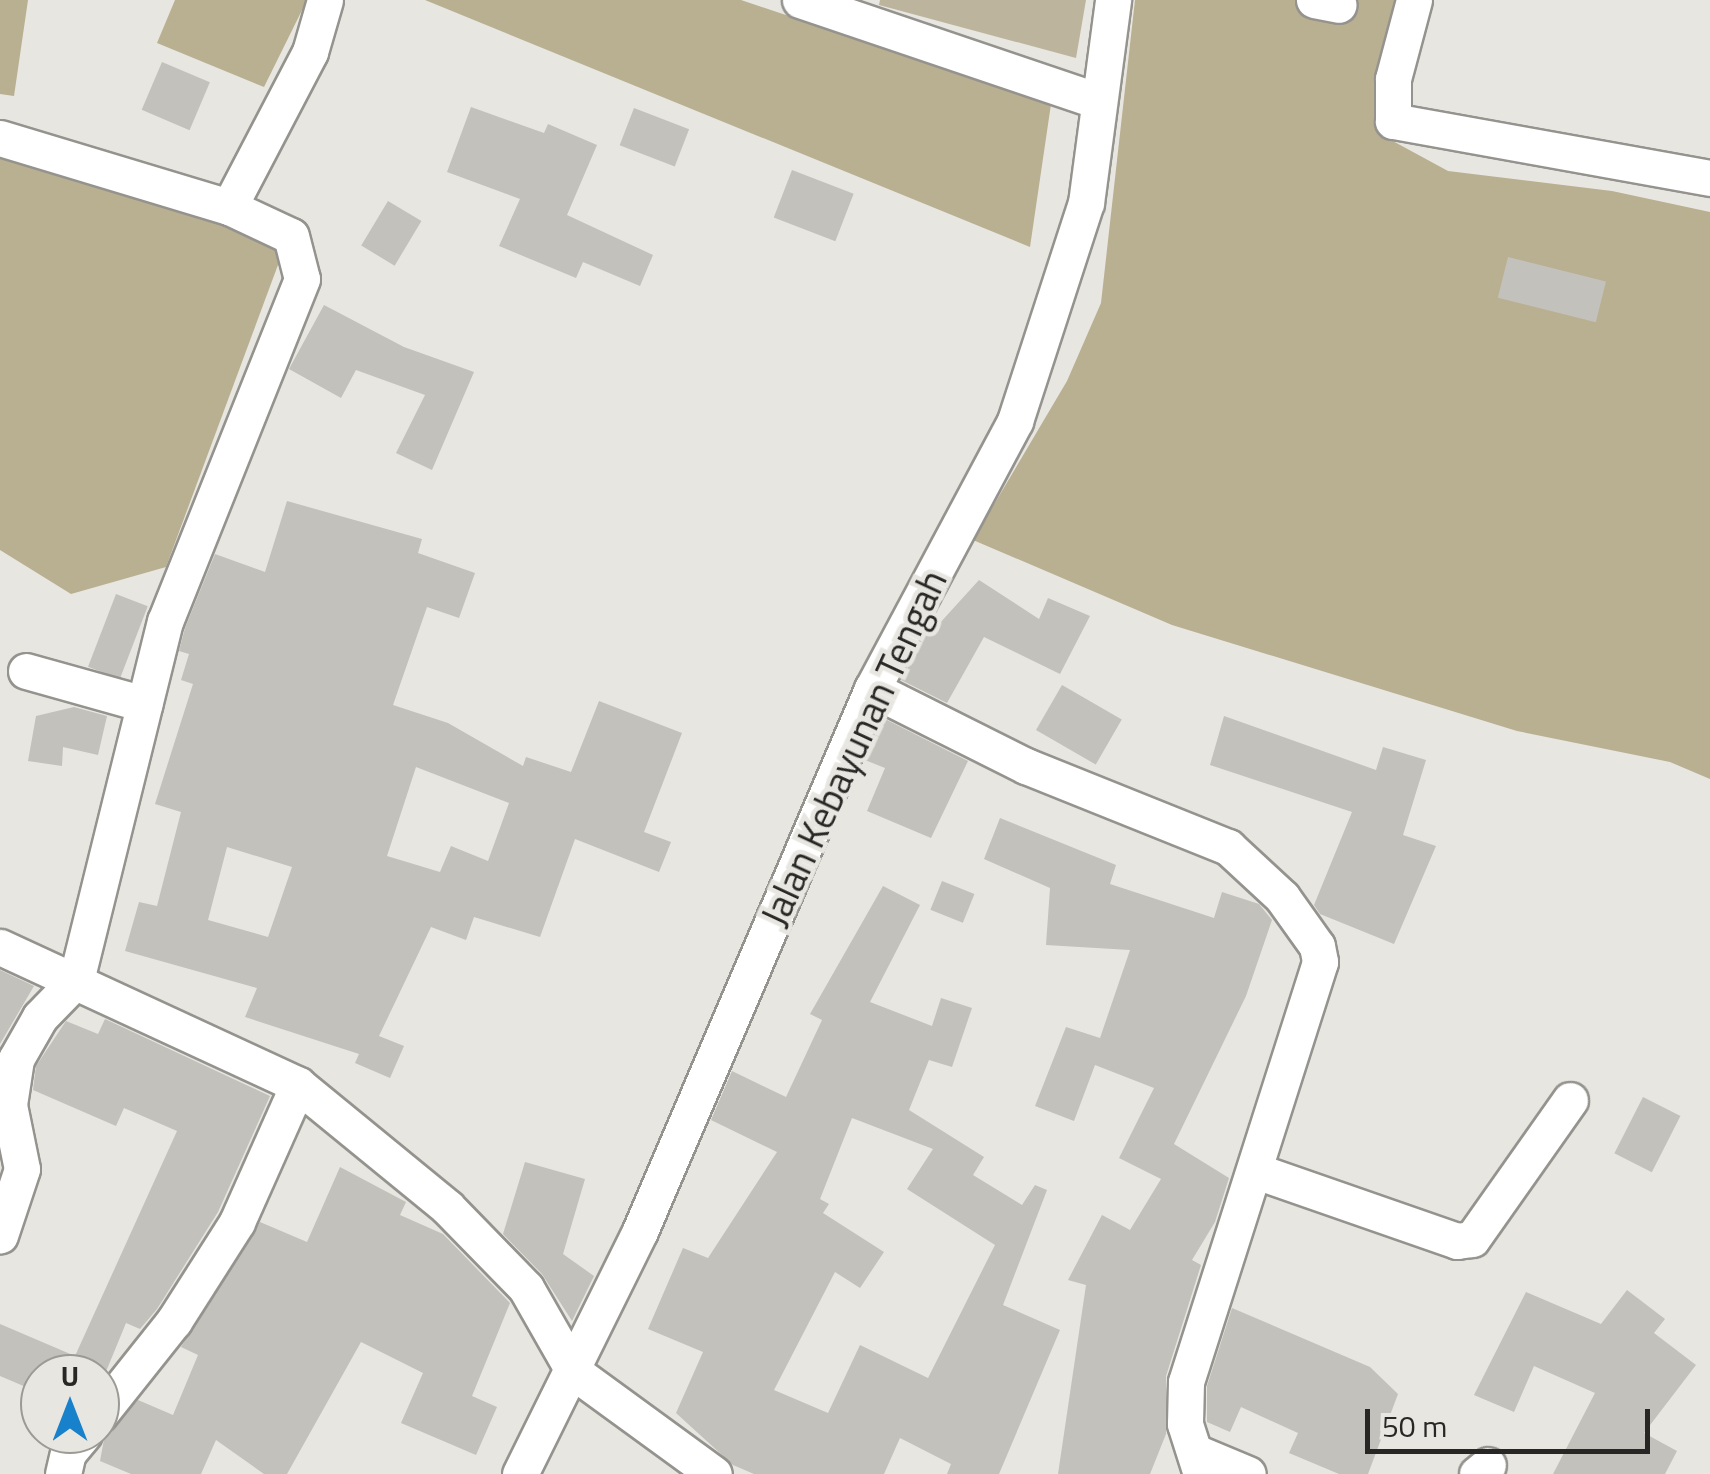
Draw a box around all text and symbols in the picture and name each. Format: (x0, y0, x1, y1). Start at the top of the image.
street label: Jalan Kebayunan Tengah (751, 563, 957, 933)
north arrow (20, 1354, 120, 1454)
text: U (61, 1354, 79, 1397)
scale bar (1370, 1389, 1655, 1451)
text: 50 m (1382, 1403, 1447, 1449)

